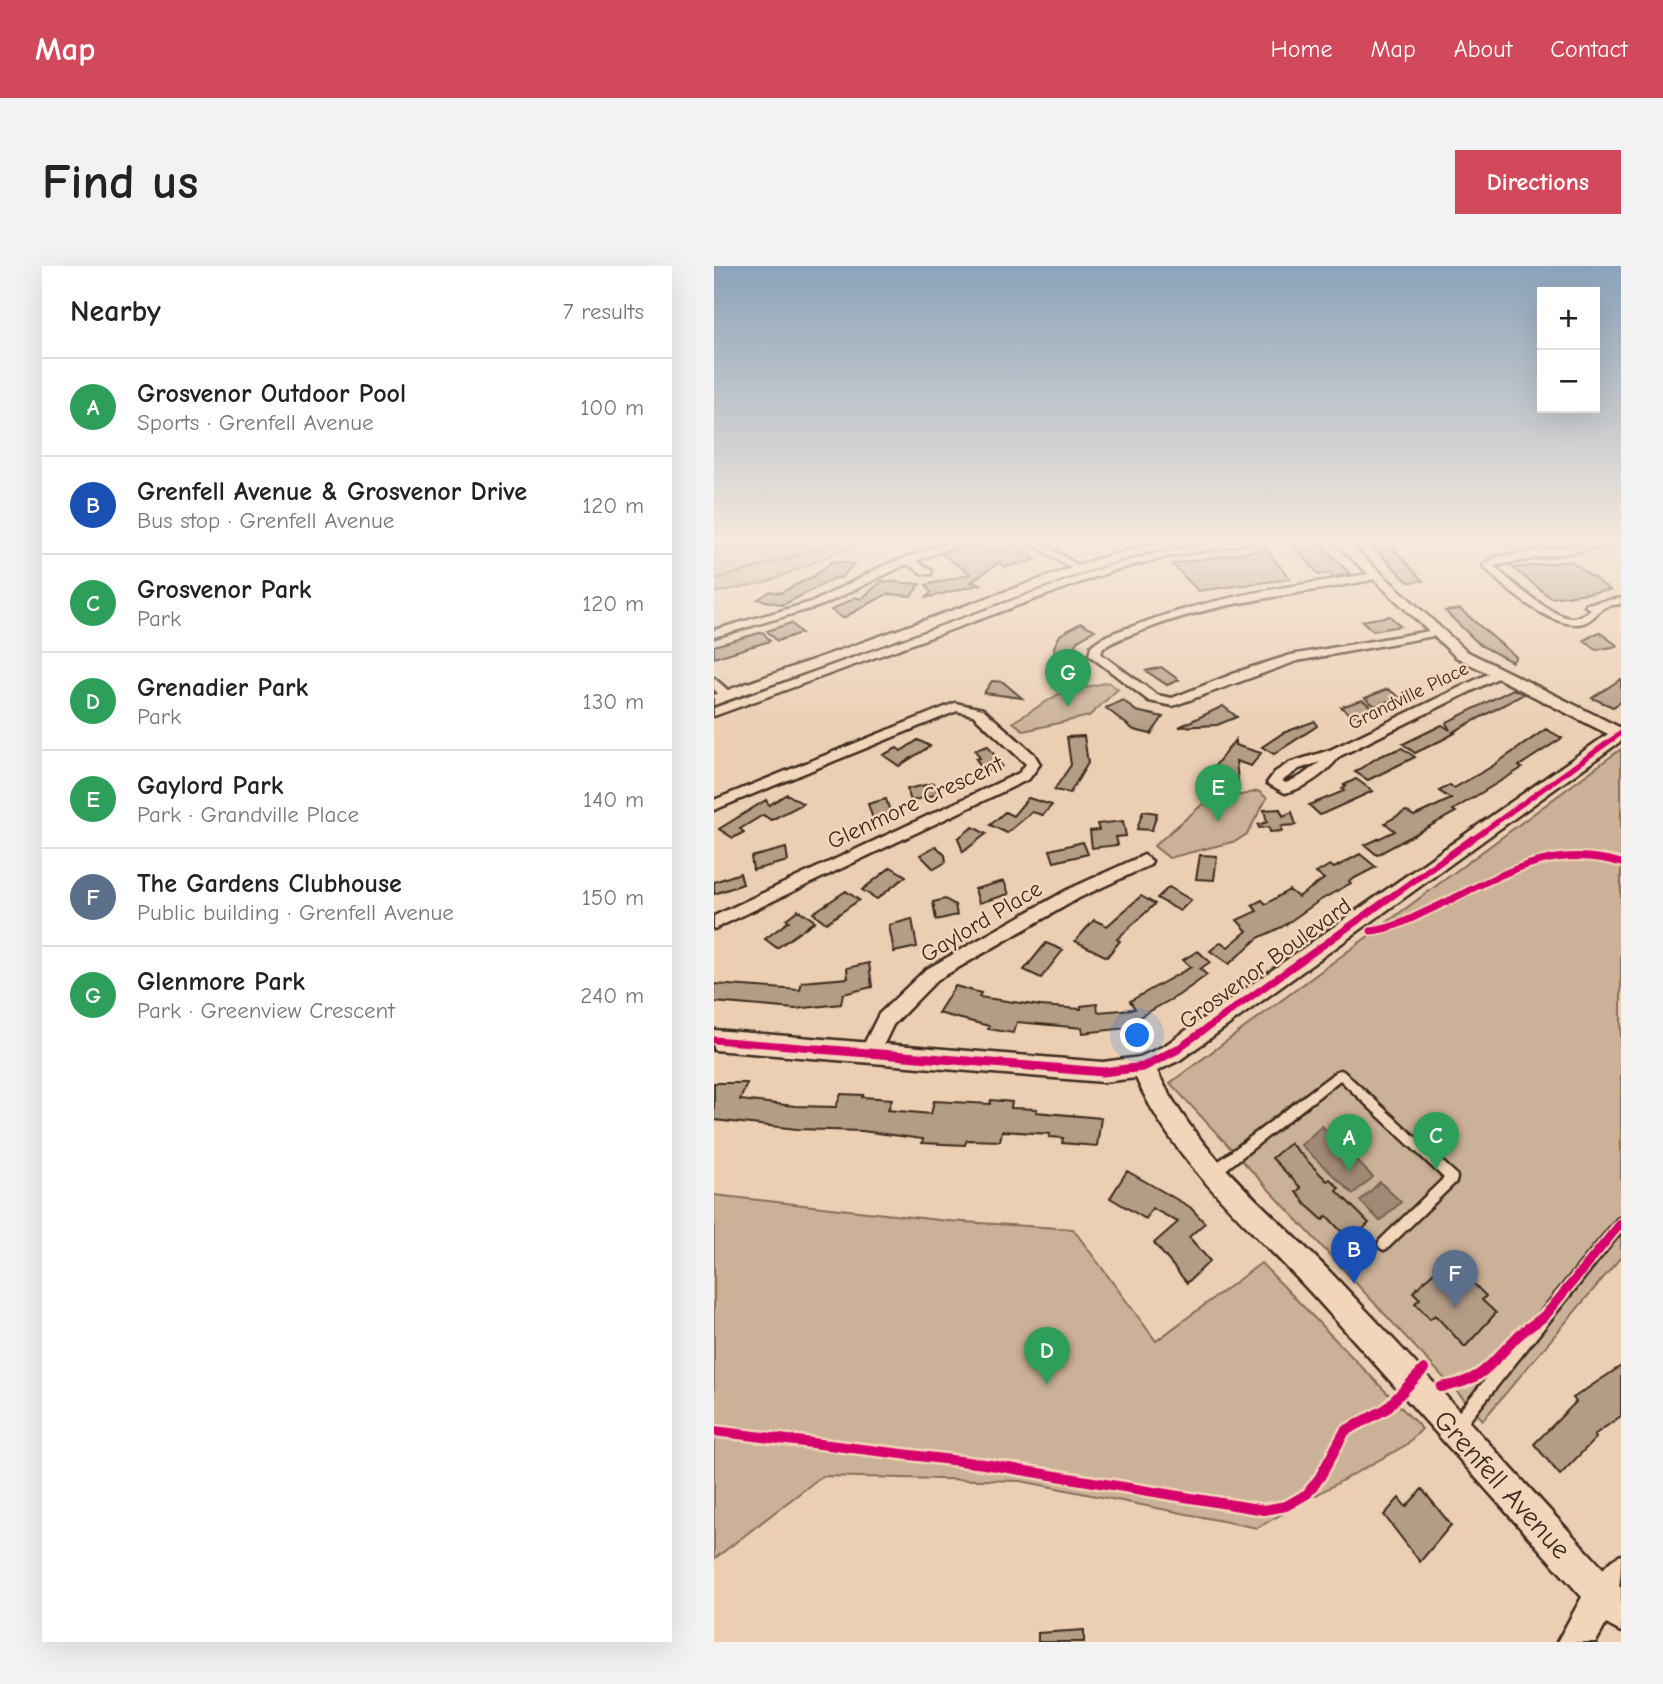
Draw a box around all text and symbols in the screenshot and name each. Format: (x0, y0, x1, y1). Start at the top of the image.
text: Map (35, 30, 96, 68)
text: Home (1271, 35, 1332, 63)
text: Map (1370, 35, 1416, 63)
text: About (1454, 35, 1512, 63)
text: Contact (1550, 35, 1628, 63)
button: Directions (1455, 150, 1621, 214)
text: Find us (42, 154, 198, 210)
map controls (1537, 287, 1600, 413)
button: + (1537, 287, 1600, 350)
text: Nearby (70, 294, 161, 329)
text: 7 results (563, 298, 644, 325)
button: − (1537, 350, 1600, 413)
text: Grosvenor Outdoor Pool (137, 379, 406, 409)
text: A (87, 394, 99, 421)
text: 100 m (580, 394, 644, 421)
text: Sports · Grenfell Avenue (137, 409, 374, 436)
text: Grenfell Avenue & Grosvenor Drive (137, 477, 527, 507)
text: B (86, 492, 100, 519)
text: 120 m (582, 492, 644, 519)
text: Bus stop · Grenfell Avenue (137, 507, 394, 534)
text: Grosvenor Park (137, 575, 311, 605)
text: C (86, 590, 100, 617)
text: 120 m (582, 590, 644, 617)
text: Park (137, 605, 181, 632)
pin: G (1045, 649, 1091, 707)
street label: Grandville Place (1345, 657, 1472, 734)
text: Grenadier Park (137, 673, 308, 703)
text: D (86, 688, 100, 715)
text: 130 m (583, 688, 644, 715)
text: Park (137, 703, 181, 730)
street label: Glenmore Crescent (823, 749, 1009, 855)
pin: E (1195, 764, 1241, 822)
text: Gaylord Park (137, 771, 283, 801)
text: E (86, 786, 100, 813)
text: 140 m (583, 786, 644, 813)
text: Park · Grandville Place (137, 801, 359, 828)
text: The Gardens Clubhouse (137, 869, 402, 899)
street label: Gaylord Place (916, 875, 1047, 968)
text: F (86, 884, 100, 911)
text: 150 m (582, 884, 644, 911)
street label: Grosvenor Boulevard (1174, 892, 1356, 1035)
text: Public building · Grenfell Avenue (137, 899, 454, 926)
text: Glenmore Park (137, 967, 305, 997)
text: G (85, 982, 101, 1009)
text: 240 m (580, 982, 644, 1009)
text: Park · Greenview Crescent (137, 997, 395, 1024)
your location (1120, 1018, 1154, 1052)
pin: C (1413, 1112, 1459, 1170)
pin: A (1326, 1114, 1372, 1172)
pin: B (1331, 1226, 1377, 1284)
pin: F (1432, 1250, 1478, 1308)
pin: D (1024, 1327, 1070, 1385)
street label: Grenfell Avenue (1427, 1404, 1577, 1565)

